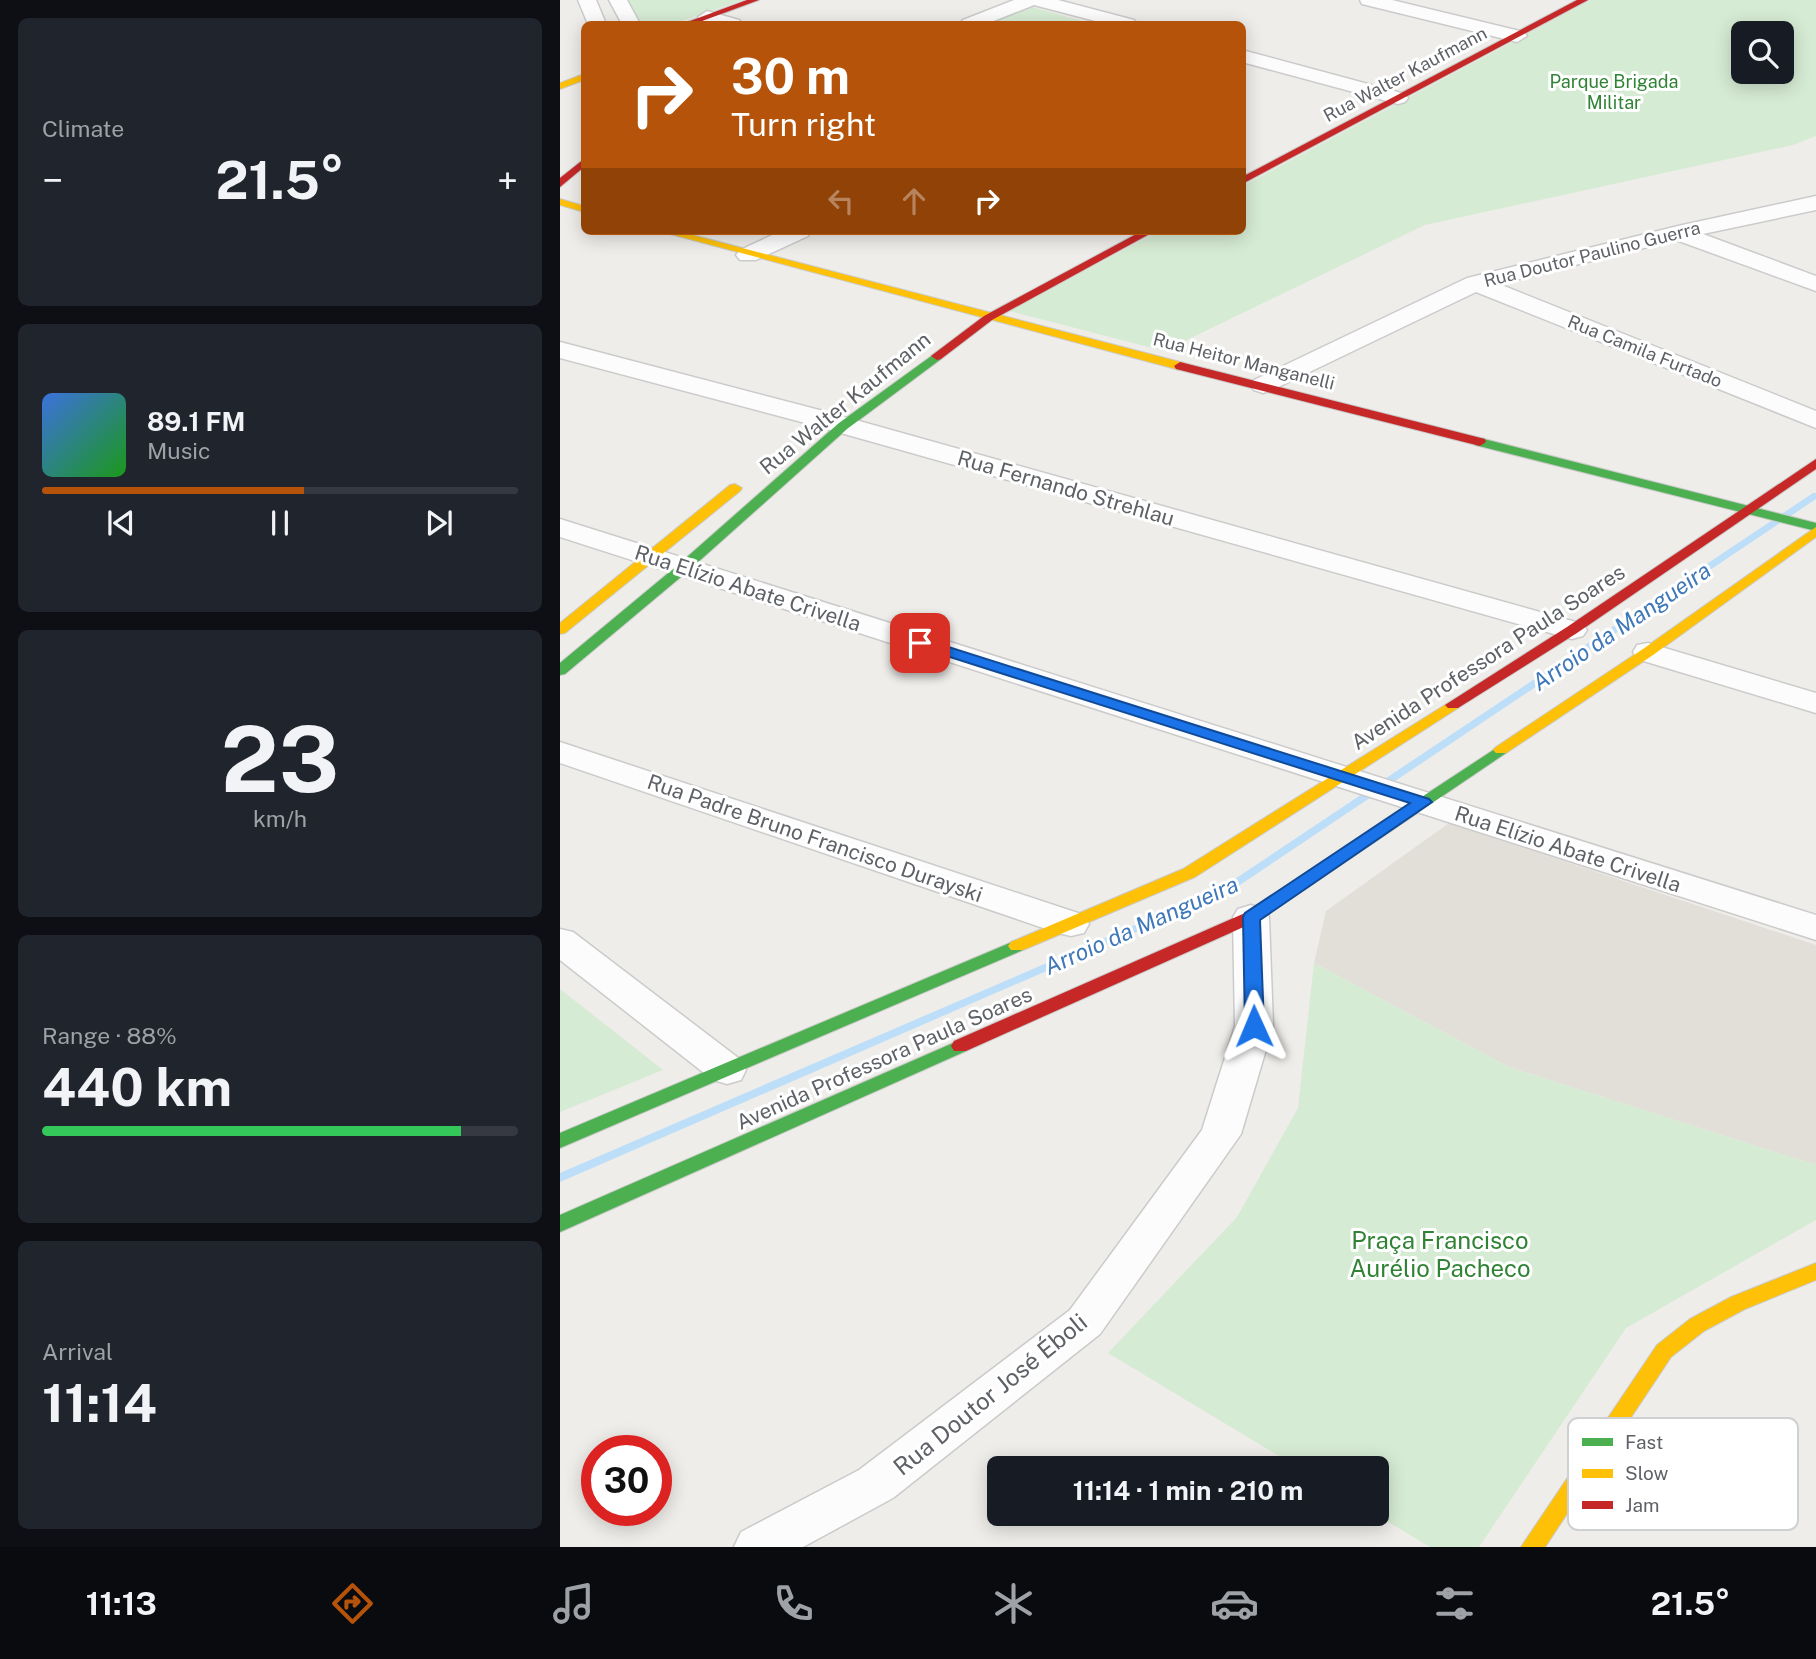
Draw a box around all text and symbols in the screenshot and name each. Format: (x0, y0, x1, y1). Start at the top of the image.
map controls (1731, 21, 1794, 84)
button: search (1731, 21, 1794, 84)
street label: Rua Walter Kaufmann (1320, 22, 1490, 126)
text: 30 m (731, 47, 850, 105)
icon: right (616, 49, 707, 140)
park label: Parque Brigada Militar (1550, 71, 1678, 113)
text: Turn right (731, 106, 876, 143)
text: Climate (42, 115, 124, 142)
text: 21.5° (215, 150, 345, 211)
text: − (42, 158, 63, 203)
text: + (497, 158, 518, 203)
icon: left (822, 182, 860, 220)
icon: ahead (895, 182, 933, 220)
icon: right (968, 182, 1006, 220)
street label: Rua Doutor Paulino Guerra (1482, 217, 1702, 291)
street label: Rua Camila Furtado (1565, 310, 1725, 392)
street label: Rua Walter Kaufmann (755, 327, 935, 479)
street label: Rua Heitor Manganelli (1151, 328, 1337, 394)
text: 89.1 FM (147, 406, 245, 437)
text: Music (147, 437, 211, 464)
street label: Rua Fernando Strehlau (955, 445, 1177, 531)
icon: previous (102, 504, 140, 542)
icon: pause (261, 504, 299, 542)
icon: next (420, 504, 458, 542)
street label: Rua Elízio Abate Crivella (632, 540, 864, 636)
water label: Arroio da Mangueira (1527, 556, 1715, 696)
street label: Avenida Professora Paula Soares (1347, 559, 1629, 755)
pin (890, 613, 950, 673)
icon: arrive (901, 624, 939, 662)
text: 23 (221, 706, 339, 812)
street label: Rua Padre Bruno Francisco Durayski (644, 769, 986, 907)
street label: Rua Elízio Abate Crivella (1452, 801, 1684, 897)
text: km/h (253, 805, 307, 832)
water label: Arroio da Mangueira (1040, 870, 1242, 980)
street label: Avenida Professora Paula Soares (732, 981, 1036, 1135)
position arrow (1217, 989, 1291, 1063)
text: Range · 88% (42, 1022, 177, 1049)
text: 440 km (42, 1057, 232, 1118)
park label: Praça Francisco Aurélio Pacheco (1349, 1226, 1531, 1282)
street label: Rua Doutor José Éboli (888, 1307, 1092, 1481)
text: Arrival (42, 1338, 113, 1365)
text: 11:14 (42, 1373, 157, 1434)
legend (1568, 1418, 1798, 1530)
text: Fast (1625, 1431, 1663, 1453)
speed limit sign: 30 (581, 1435, 672, 1526)
text: Slow (1625, 1462, 1669, 1484)
text: 11:14 · 1 min · 210 m (1073, 1475, 1303, 1506)
text: Jam (1625, 1494, 1659, 1516)
icon: directions (328, 1579, 377, 1628)
icon: music (549, 1579, 598, 1628)
icon: phone (769, 1579, 818, 1628)
icon: climate (989, 1579, 1038, 1628)
icon: car (1210, 1579, 1259, 1628)
icon: filters (1430, 1579, 1479, 1628)
text: 11:13 (86, 1585, 157, 1622)
text: 21.5° (1651, 1585, 1730, 1622)

